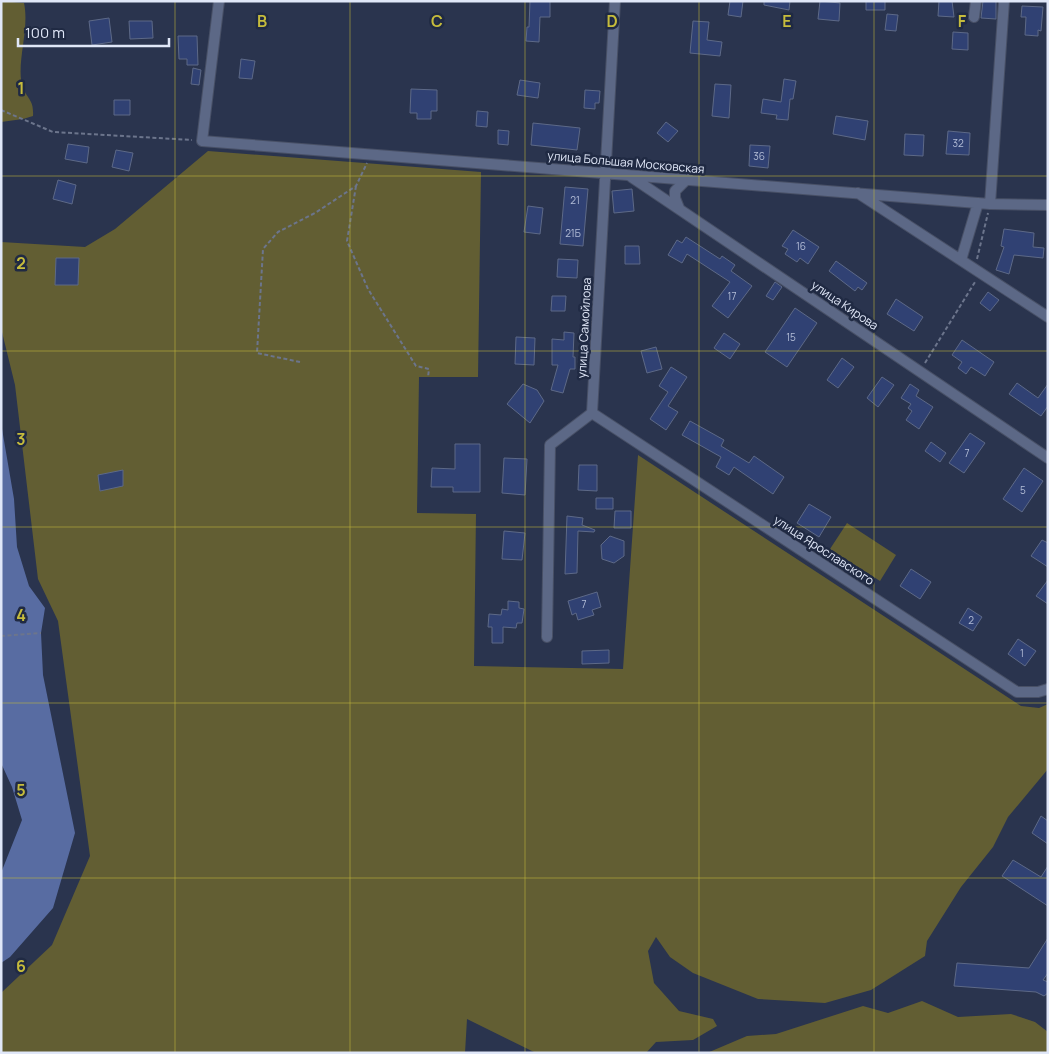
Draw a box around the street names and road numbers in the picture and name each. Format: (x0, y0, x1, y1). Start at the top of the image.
street label: улица Большая Московская (547, 147, 705, 177)
street label: улица Кирова (808, 276, 882, 334)
street label: улица Самойлова (573, 277, 595, 379)
street label: улица Ярославского (770, 511, 878, 589)

